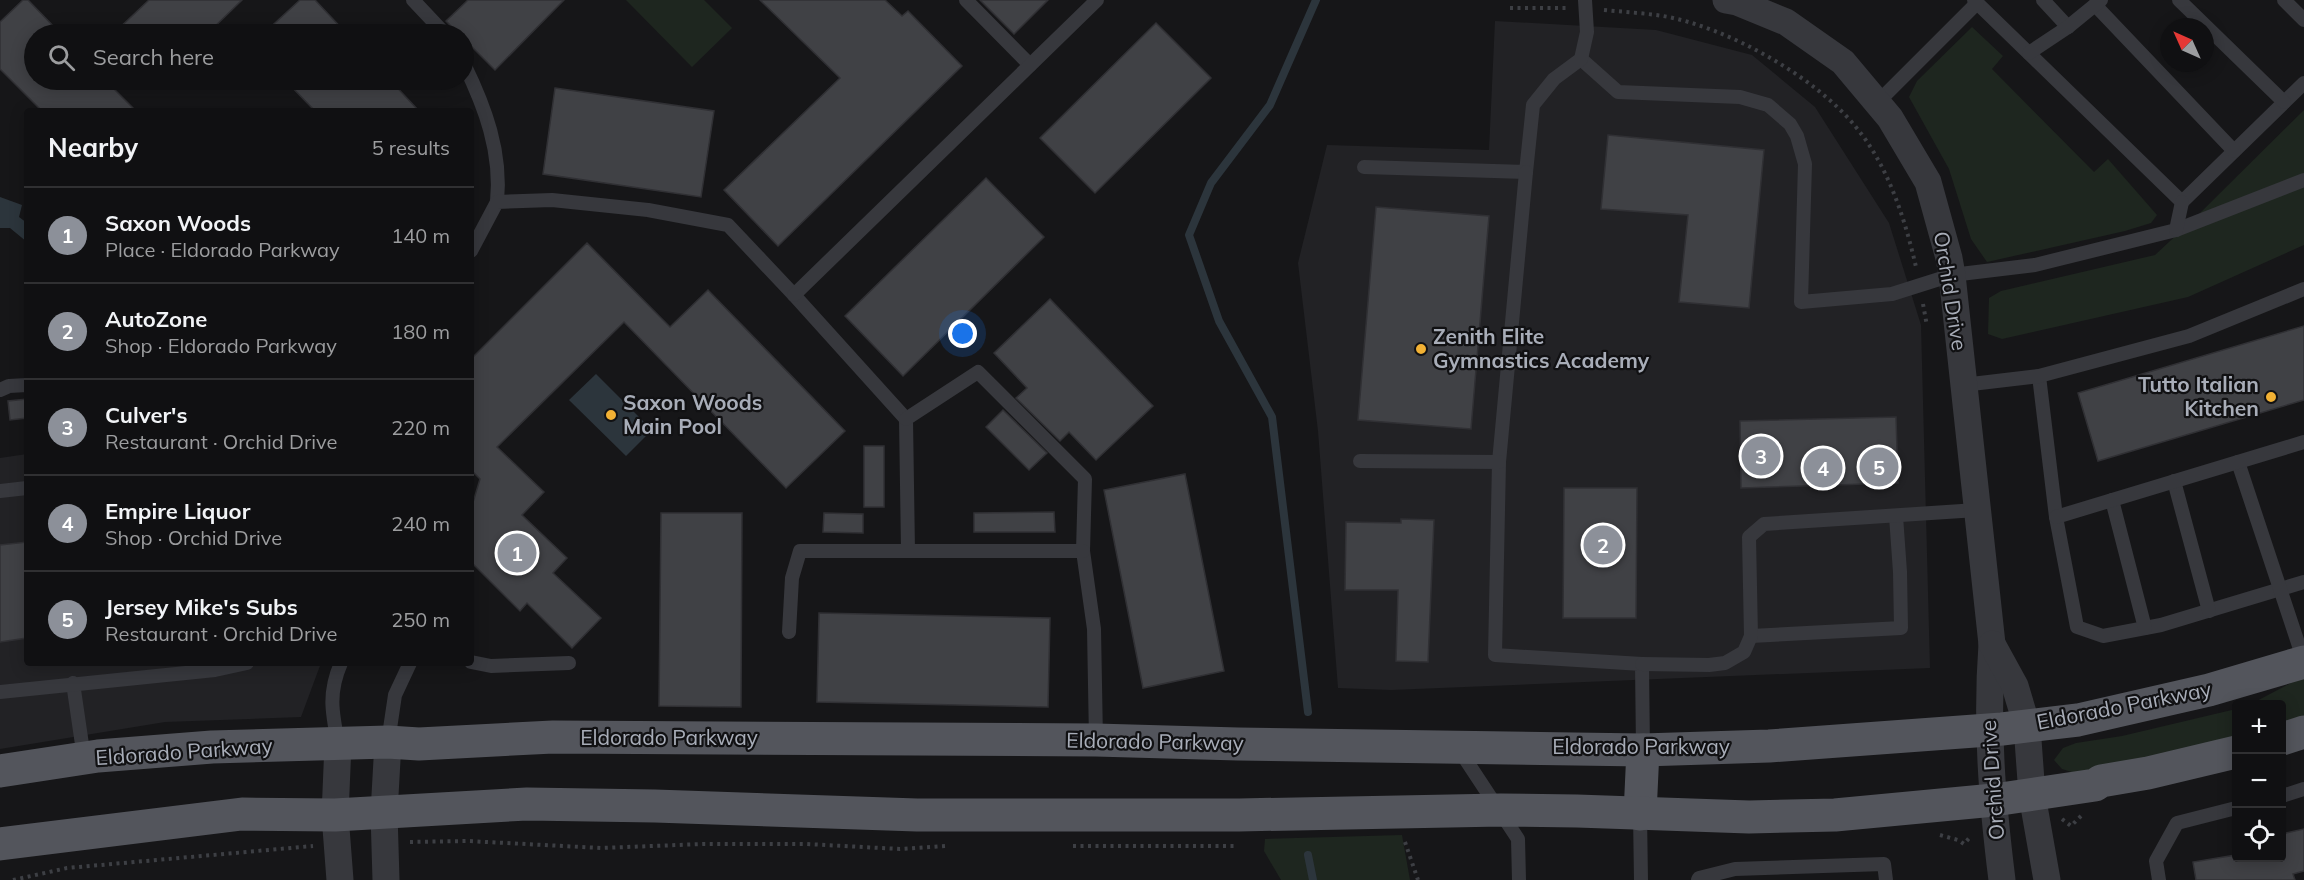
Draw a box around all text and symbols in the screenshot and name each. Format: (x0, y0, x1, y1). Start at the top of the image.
north arrow (2160, 18, 2214, 72)
search box (24, 24, 474, 90)
icon: search (45, 41, 78, 74)
text: Search here (93, 43, 214, 71)
text: Nearby (48, 131, 138, 164)
text: 5 results (372, 135, 450, 160)
text: Saxon Woods (105, 209, 251, 237)
text: 1 (62, 223, 74, 248)
text: 140 m (391, 223, 450, 248)
street label: Orchid Drive (1929, 229, 1973, 352)
text: Place · Eldorado Parkway (105, 237, 340, 262)
text: AutoZone (105, 305, 207, 333)
text: 2 (62, 319, 74, 344)
text: 180 m (391, 319, 450, 344)
your location (948, 319, 977, 348)
place label: Zenith Elite Gymnastics Academy (1433, 323, 1650, 373)
text: Shop · Eldorado Parkway (105, 333, 337, 358)
marker: Zenith Elite Gymnastics Academy (1414, 342, 1428, 356)
place label: Tutto Italian Kitchen (2138, 371, 2259, 421)
place label: Saxon Woods Main Pool (623, 389, 762, 439)
marker: Tutto Italian Kitchen (2264, 390, 2278, 404)
text: Culver's (105, 401, 187, 429)
marker: Saxon Woods Main Pool (604, 408, 618, 422)
text: 3 (62, 415, 74, 440)
text: 220 m (391, 415, 450, 440)
text: Restaurant · Orchid Drive (105, 429, 337, 454)
pin: 3 (1742, 434, 1780, 478)
pin: 5 (1860, 444, 1898, 490)
pin: 4 (1804, 446, 1842, 490)
text: Empire Liquor (105, 497, 250, 525)
text: 4 (62, 511, 74, 536)
text: 240 m (391, 511, 450, 536)
pin: 2 (1584, 522, 1622, 568)
text: Shop · Orchid Drive (105, 525, 282, 550)
pin: 1 (498, 530, 536, 576)
text: Jersey Mike's Subs (105, 593, 298, 621)
text: 5 (62, 607, 74, 632)
text: 250 m (391, 607, 450, 632)
text: Restaurant · Orchid Drive (105, 621, 337, 646)
street label: Eldorado Parkway (2034, 675, 2213, 735)
map controls (2232, 700, 2286, 862)
button: + (2232, 700, 2286, 754)
street label: Orchid Drive (1975, 719, 2009, 841)
street label: Eldorado Parkway (580, 724, 758, 750)
street label: Eldorado Parkway (1066, 726, 1244, 756)
street label: Eldorado Parkway (94, 732, 273, 770)
street label: Eldorado Parkway (1552, 733, 1730, 759)
button: − (2232, 754, 2286, 808)
button: locate (2232, 808, 2286, 862)

